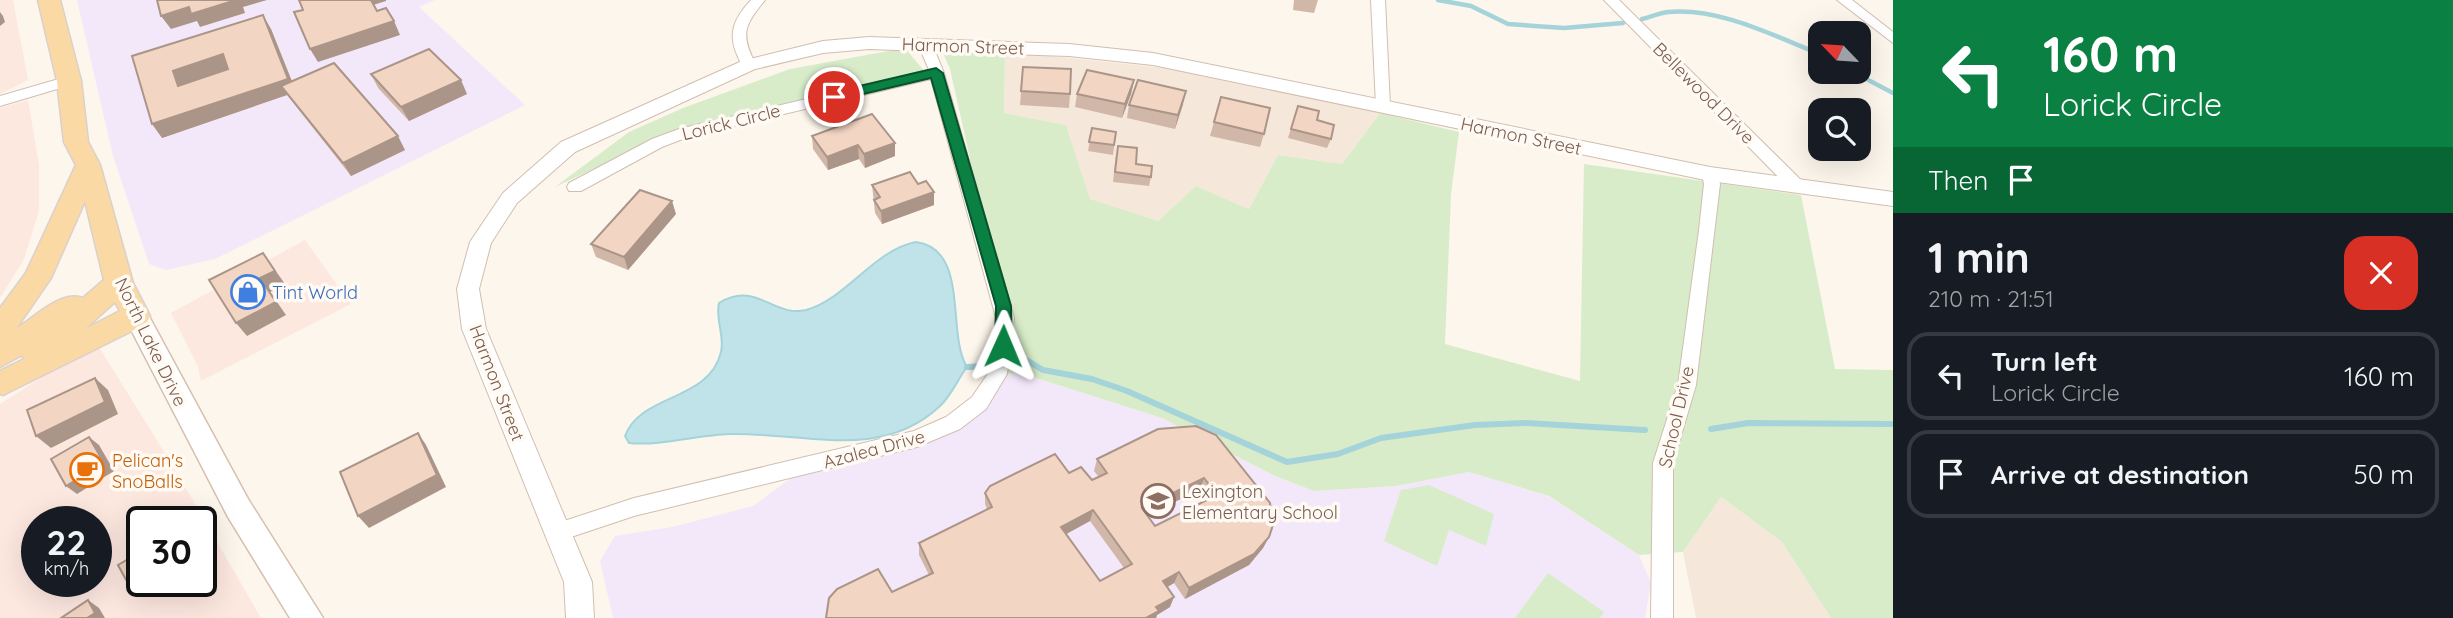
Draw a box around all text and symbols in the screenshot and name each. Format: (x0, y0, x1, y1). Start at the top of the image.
north arrow (1808, 21, 1871, 84)
map controls (1808, 21, 1871, 161)
text: 160 m (2043, 23, 2178, 84)
icon: left (1928, 28, 2019, 119)
street label: Harmon Street (901, 32, 1025, 60)
street label: Bellewood Drive (1648, 37, 1760, 149)
pin (804, 67, 864, 127)
icon: arrive (815, 78, 853, 116)
text: Lorick Circle (2043, 84, 2222, 124)
button: search (1808, 98, 1871, 161)
street label: Lorick Circle (679, 99, 783, 145)
street label: Harmon Street (1459, 112, 1583, 160)
icon: arrive (2002, 161, 2040, 199)
text: Then (1928, 164, 1988, 197)
text: 1 min (1928, 231, 2030, 284)
button: close (2344, 236, 2418, 310)
shop icon: Tint World (229, 273, 267, 311)
street label: North Lake Drive (110, 274, 192, 410)
place label: Tint World (272, 281, 358, 304)
text: 210 m · 21:51 (1928, 284, 2054, 313)
position arrow (966, 309, 1040, 383)
street label: Harmon Street (464, 322, 530, 444)
text: Turn left (1991, 345, 2098, 378)
icon: left (1932, 357, 1970, 395)
text: 160 m (2344, 360, 2414, 393)
street label: School Drive (1653, 364, 1699, 470)
text: Lorick Circle (1991, 378, 2120, 407)
street label: Azalea Drive (821, 424, 927, 474)
place label: Pelican's SnoBalls (112, 449, 183, 493)
cafe icon: Pelican's SnoBalls (68, 451, 106, 489)
icon: arrive (1932, 455, 1970, 493)
text: Arrive at destination (1991, 458, 2249, 491)
text: 50 m (2354, 458, 2414, 491)
place label: Lexington Elementary School (1182, 480, 1338, 524)
school or university icon: Lexington Elementary School (1139, 482, 1177, 520)
speed limit sign: 30 (126, 506, 217, 597)
text: 22 (47, 520, 86, 564)
text: km/h (44, 557, 89, 580)

